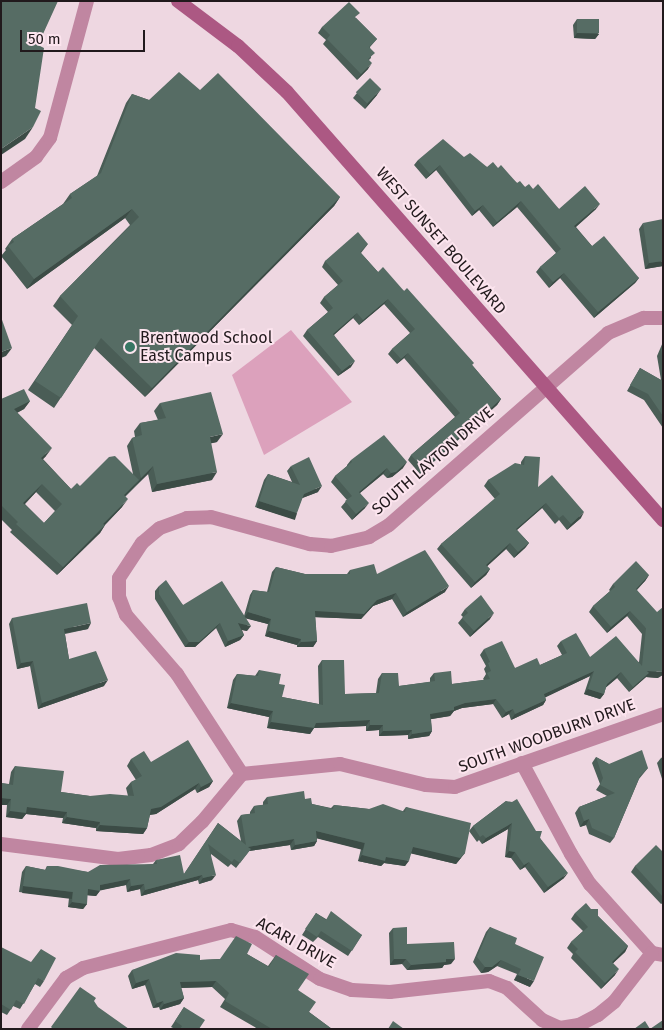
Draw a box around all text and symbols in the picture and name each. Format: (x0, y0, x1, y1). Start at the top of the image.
scale bar (22, 20, 148, 52)
text: 50 m (28, 30, 61, 48)
street label: WEST SUNSET BOULEVARD (372, 164, 510, 318)
place label: Brentwood School East Campus (140, 328, 272, 366)
marker: Brentwood School East Campus (124, 341, 136, 353)
street label: SOUTH LAYTON DRIVE (368, 403, 498, 519)
street label: SOUTH WOODBURN DRIVE (456, 695, 638, 777)
street label: ACARI DRIVE (253, 913, 339, 973)

